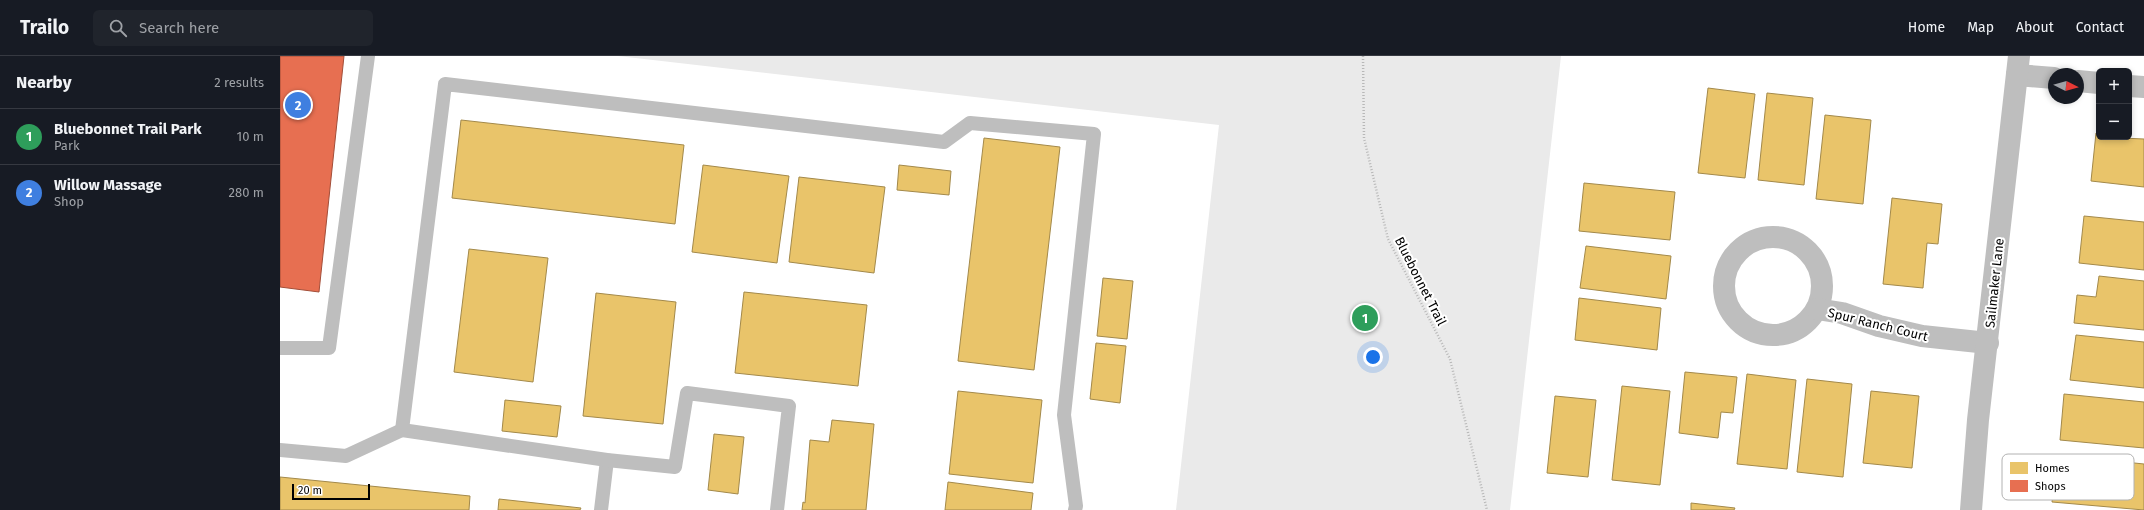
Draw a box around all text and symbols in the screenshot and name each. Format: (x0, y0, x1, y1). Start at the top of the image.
search box (93, 10, 373, 46)
text: Trailo (20, 16, 69, 39)
icon: search (107, 17, 129, 39)
text: Search here (139, 19, 219, 37)
text: Home (1908, 19, 1945, 36)
text: Map (1967, 19, 1994, 36)
text: About (2016, 19, 2054, 36)
text: Contact (2076, 19, 2124, 36)
north arrow (2048, 68, 2084, 104)
map controls (2096, 68, 2132, 140)
button: + (2096, 68, 2132, 104)
text: Nearby (16, 72, 71, 93)
text: 2 results (214, 75, 264, 90)
pin: 2 (285, 90, 311, 120)
button: − (2096, 104, 2132, 140)
text: Bluebonnet Trail Park (54, 120, 202, 138)
text: 1 (26, 129, 32, 144)
text: 10 m (237, 129, 264, 144)
text: Park (54, 138, 80, 153)
text: Willow Massage (54, 176, 162, 194)
text: 2 (26, 185, 32, 200)
text: 280 m (229, 185, 264, 200)
text: Shop (54, 194, 84, 209)
street label: Bluebonnet Trail (1392, 234, 1449, 328)
street label: Sailmaker Lane (1982, 237, 2007, 329)
pin: 1 (1352, 303, 1378, 333)
street label: Spur Ranch Court (1826, 305, 1930, 344)
your location (1363, 347, 1383, 367)
legend (2002, 454, 2134, 500)
text: Homes (2035, 462, 2069, 475)
text: Shops (2035, 480, 2066, 493)
scale bar (292, 482, 370, 501)
text: 20 m (298, 484, 322, 497)

